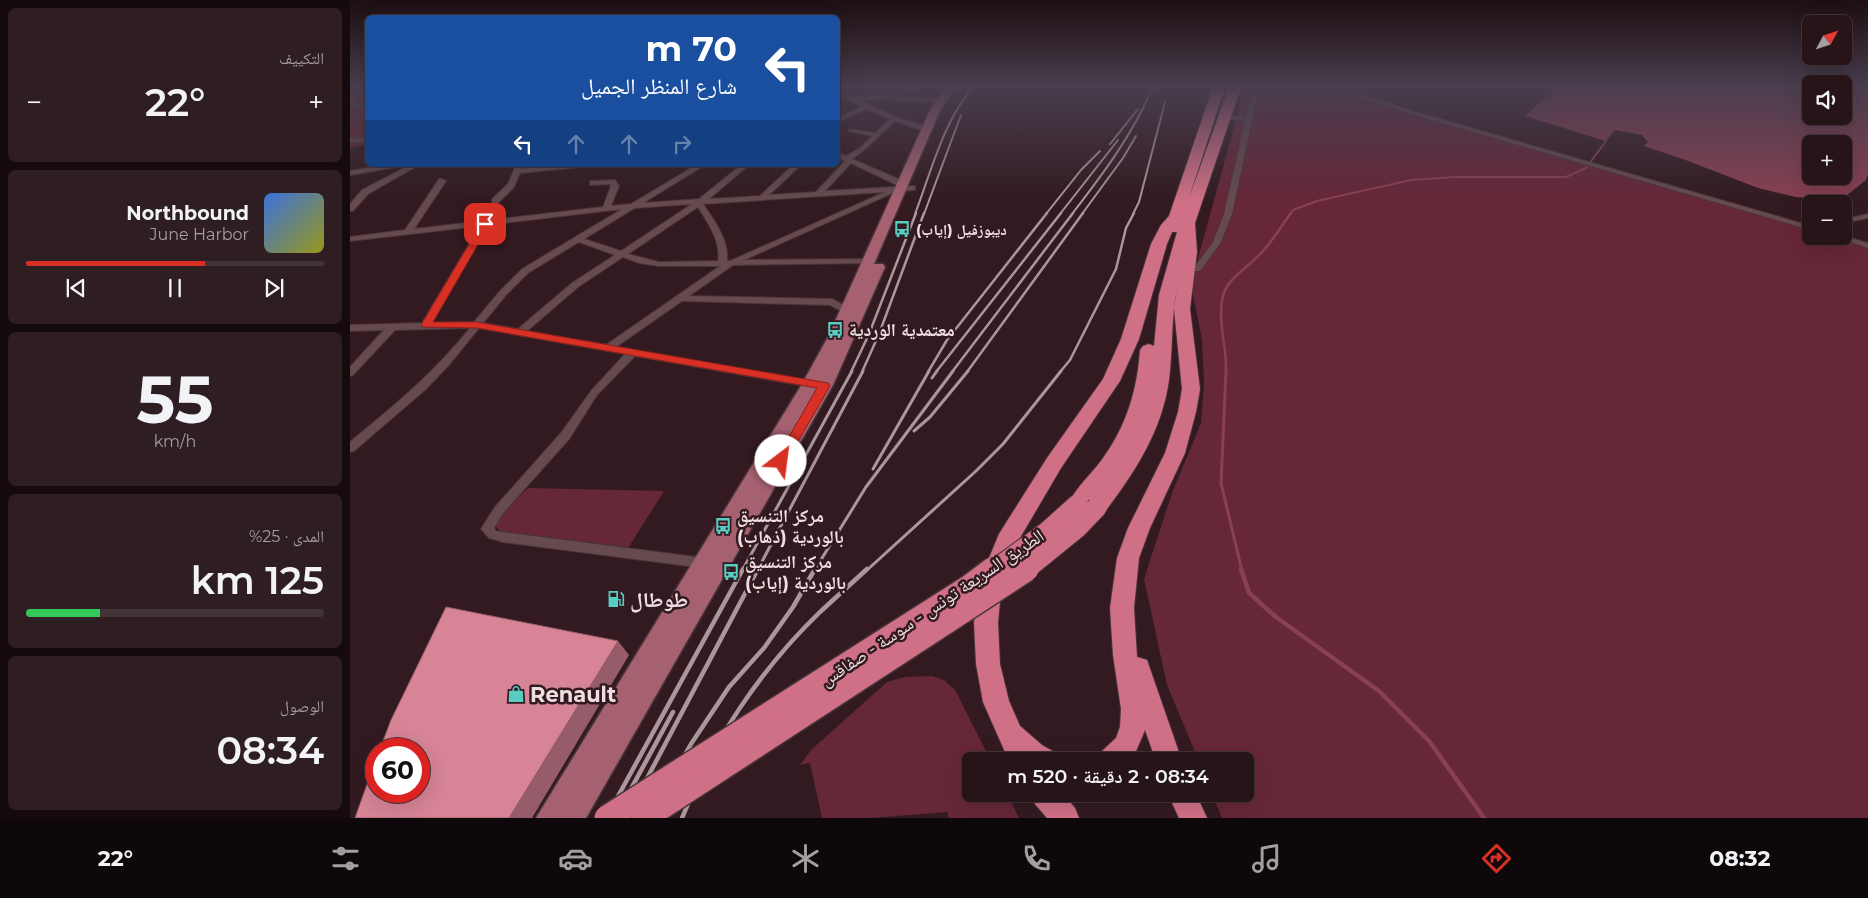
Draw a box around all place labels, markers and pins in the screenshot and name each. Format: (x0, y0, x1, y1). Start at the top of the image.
pin (464, 203, 506, 245)
bus stop icon: ديبوزفيل (إياب) (892, 219, 912, 239)
place label: ديبوزفيل (إياب) (916, 220, 1007, 239)
place label: معتمدية الوردية (849, 319, 955, 341)
bus stop icon: معتمدية الوردية (825, 320, 845, 340)
place label: مركز التنسيق بالوردية (ذهاب) (737, 505, 844, 548)
bus stop icon: مركز التنسيق بالوردية (ذهاب) (713, 516, 733, 536)
place label: مركز التنسيق بالوردية (إياب) (745, 551, 846, 594)
bus stop icon: مركز التنسيق بالوردية (إياب) (721, 562, 741, 582)
place label: طوطال (630, 587, 688, 613)
fuel station icon: طوطال (606, 589, 626, 609)
place label: Renault (530, 682, 616, 707)
shop icon: Renault (506, 684, 526, 704)

